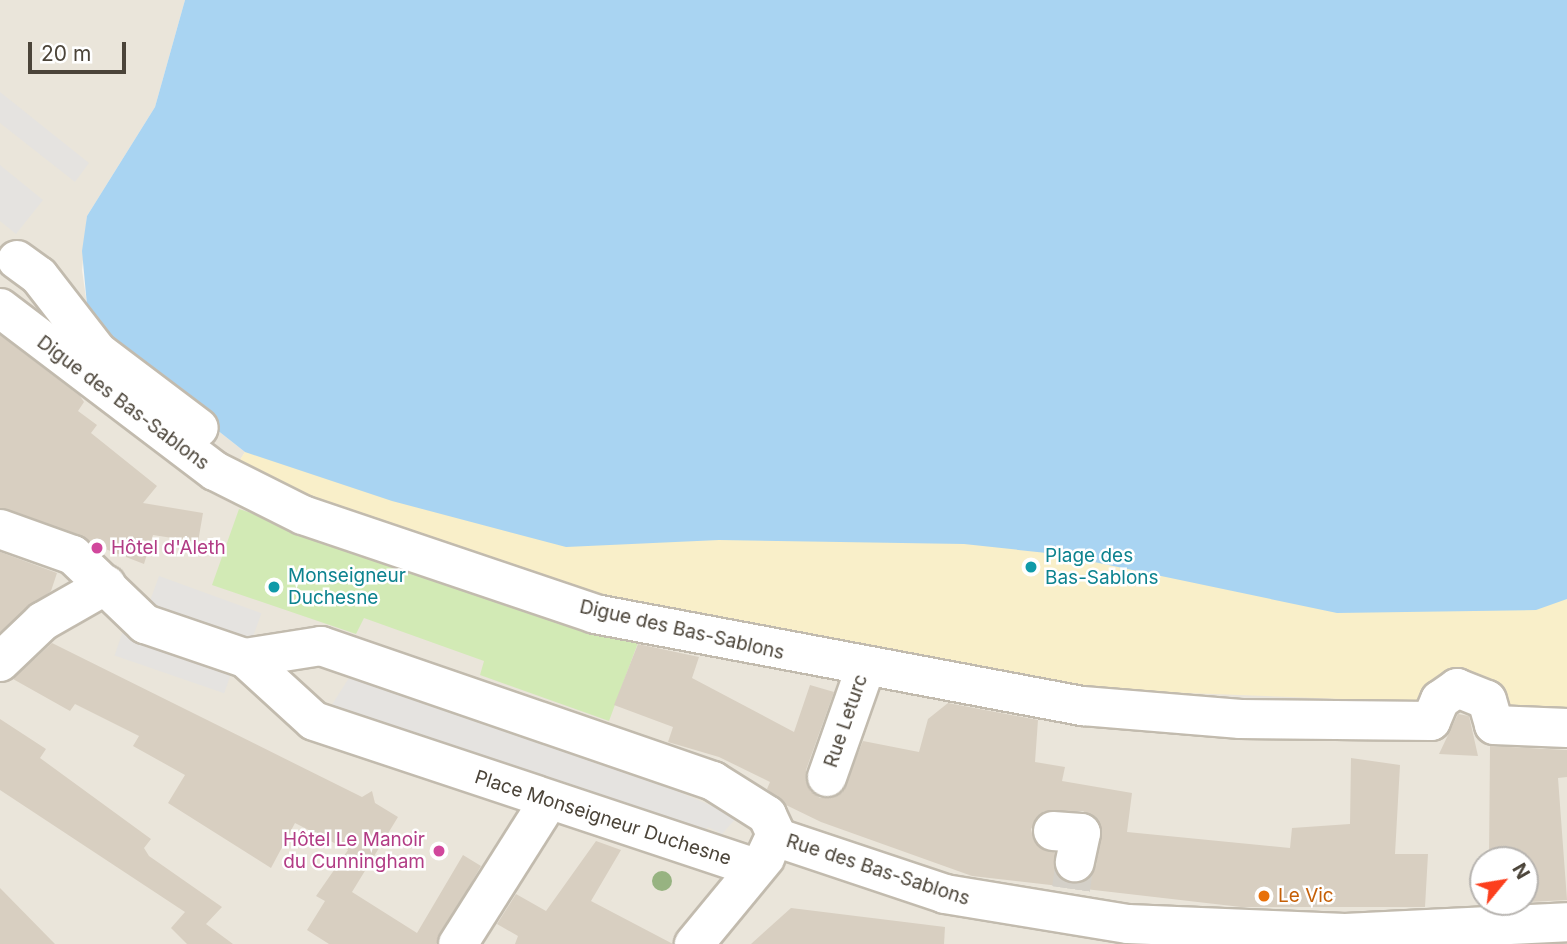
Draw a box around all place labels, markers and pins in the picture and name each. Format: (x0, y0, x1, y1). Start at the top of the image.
place label: Hôtel d'Aleth (111, 537, 226, 559)
marker: Hôtel d'Aleth (89, 540, 105, 556)
place label: Plage des Bas-Sablons (1045, 545, 1159, 589)
marker: Plage des Bas-Sablons (1023, 559, 1039, 575)
place label: Monseigneur Duchesne (288, 565, 406, 609)
marker: Monseigneur Duchesne (266, 579, 282, 595)
place label: Hôtel Le Manoir du Cunningham (283, 829, 425, 873)
marker: Hôtel Le Manoir du Cunningham (431, 843, 447, 859)
place label: Le Vic (1278, 885, 1334, 907)
marker: Le Vic (1256, 888, 1272, 904)

